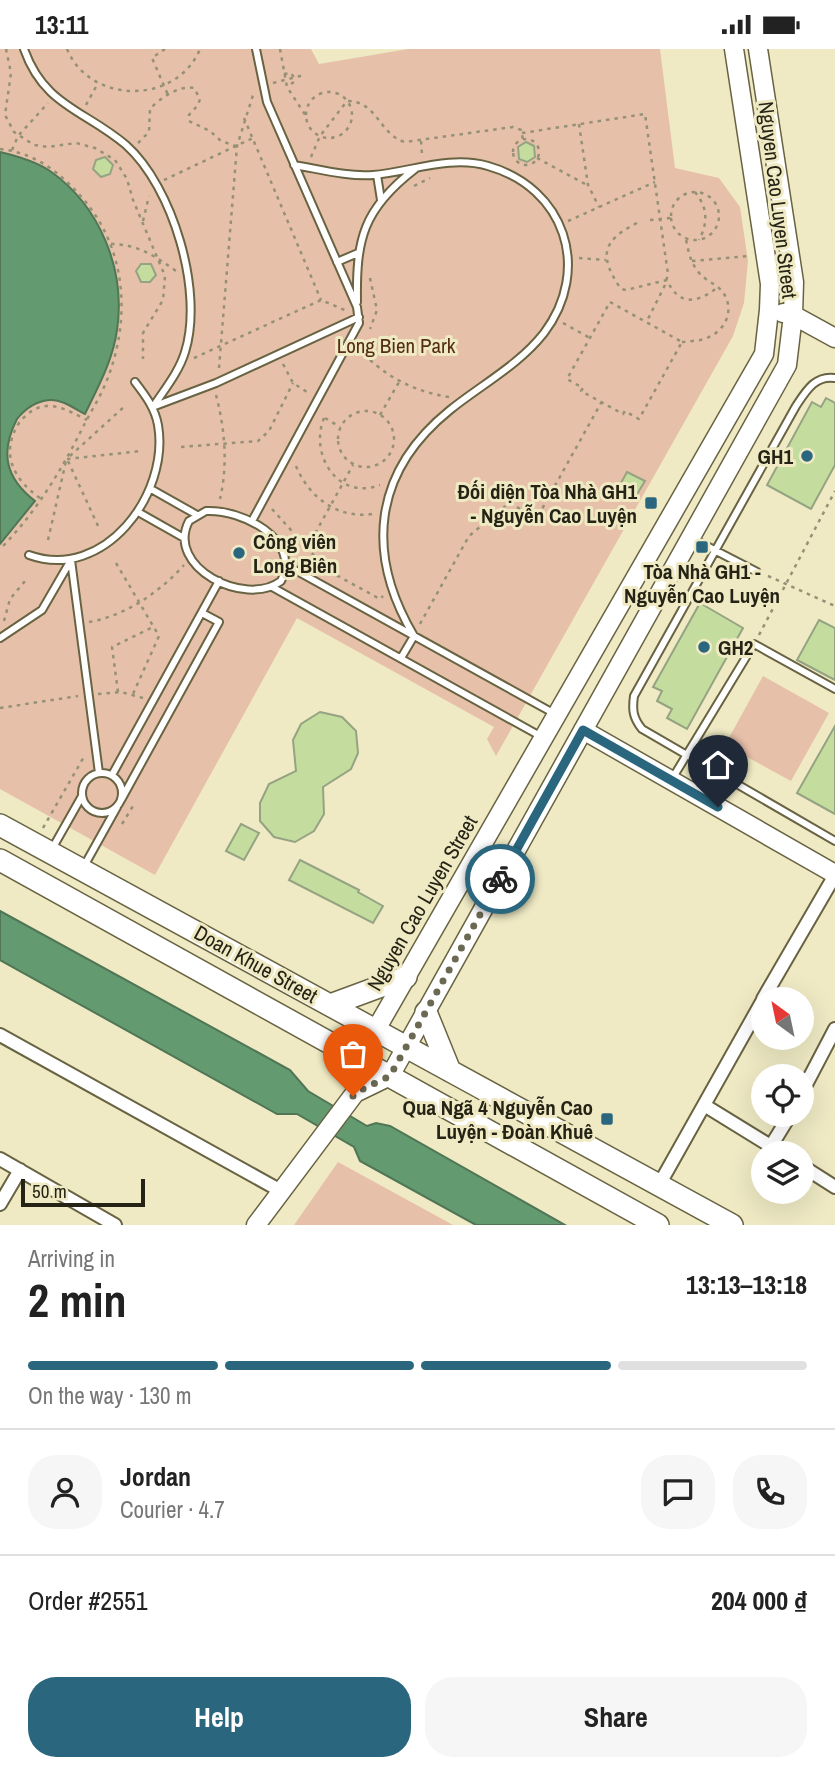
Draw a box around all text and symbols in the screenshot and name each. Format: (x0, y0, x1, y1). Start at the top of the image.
text: 13:11 (35, 7, 88, 42)
street label: Nguyen Cao Luyen Street (752, 100, 804, 300)
park label: Long Bien Park (337, 331, 456, 360)
place label: GH1 (758, 442, 793, 471)
marker: GH1 (799, 448, 815, 464)
place label: Đối diện Tòa Nhà GH1 - Nguyễn Cao Luyện (457, 477, 637, 530)
marker: Đối diện Tòa Nhà GH1 - Nguyễn Cao Luyện (643, 495, 659, 511)
place label: Công viên Long Biên (253, 527, 337, 580)
marker: Tòa Nhà GH1 - Nguyễn Cao Luyện (694, 539, 710, 555)
marker: Công viên Long Biên (231, 545, 247, 561)
place label: Tòa Nhà GH1 - Nguyễn Cao Luyện (624, 557, 780, 610)
place label: GH2 (718, 633, 753, 662)
marker: GH2 (696, 639, 712, 655)
pin (688, 735, 748, 807)
icon: home (699, 746, 737, 784)
street label: Nguyen Cao Luyen Street (360, 810, 484, 996)
courier (465, 844, 535, 914)
icon: bike (481, 860, 519, 898)
street label: Doan Khue Street (189, 918, 323, 1010)
north arrow (751, 987, 814, 1050)
map controls (751, 987, 814, 1204)
pin (323, 1024, 383, 1096)
icon: bag (334, 1035, 372, 1073)
button: locate (751, 1064, 814, 1127)
place label: Qua Ngã 4 Nguyễn Cao Luyện - Đoàn Khuê (403, 1093, 593, 1146)
marker: Qua Ngã 4 Nguyễn Cao Luyện - Đoàn Khuê (599, 1111, 615, 1127)
button: layers (751, 1141, 814, 1204)
scale bar (21, 1176, 145, 1208)
text: 50 m (32, 1178, 67, 1204)
text: Arriving in (28, 1243, 115, 1274)
text: 13:13–13:18 (686, 1267, 807, 1302)
text: 2 min (28, 1269, 127, 1331)
text: On the way · 130 m (28, 1380, 192, 1411)
button: person (28, 1455, 102, 1529)
button: chat (641, 1455, 715, 1529)
button: phone (733, 1455, 807, 1529)
text: Jordan (120, 1459, 191, 1494)
text: Courier · 4.7 (120, 1494, 225, 1525)
text: Order #2551 (28, 1583, 148, 1618)
text: 204 000 ₫ (711, 1583, 807, 1618)
button: Help (28, 1677, 411, 1757)
button: Share (425, 1677, 807, 1757)

